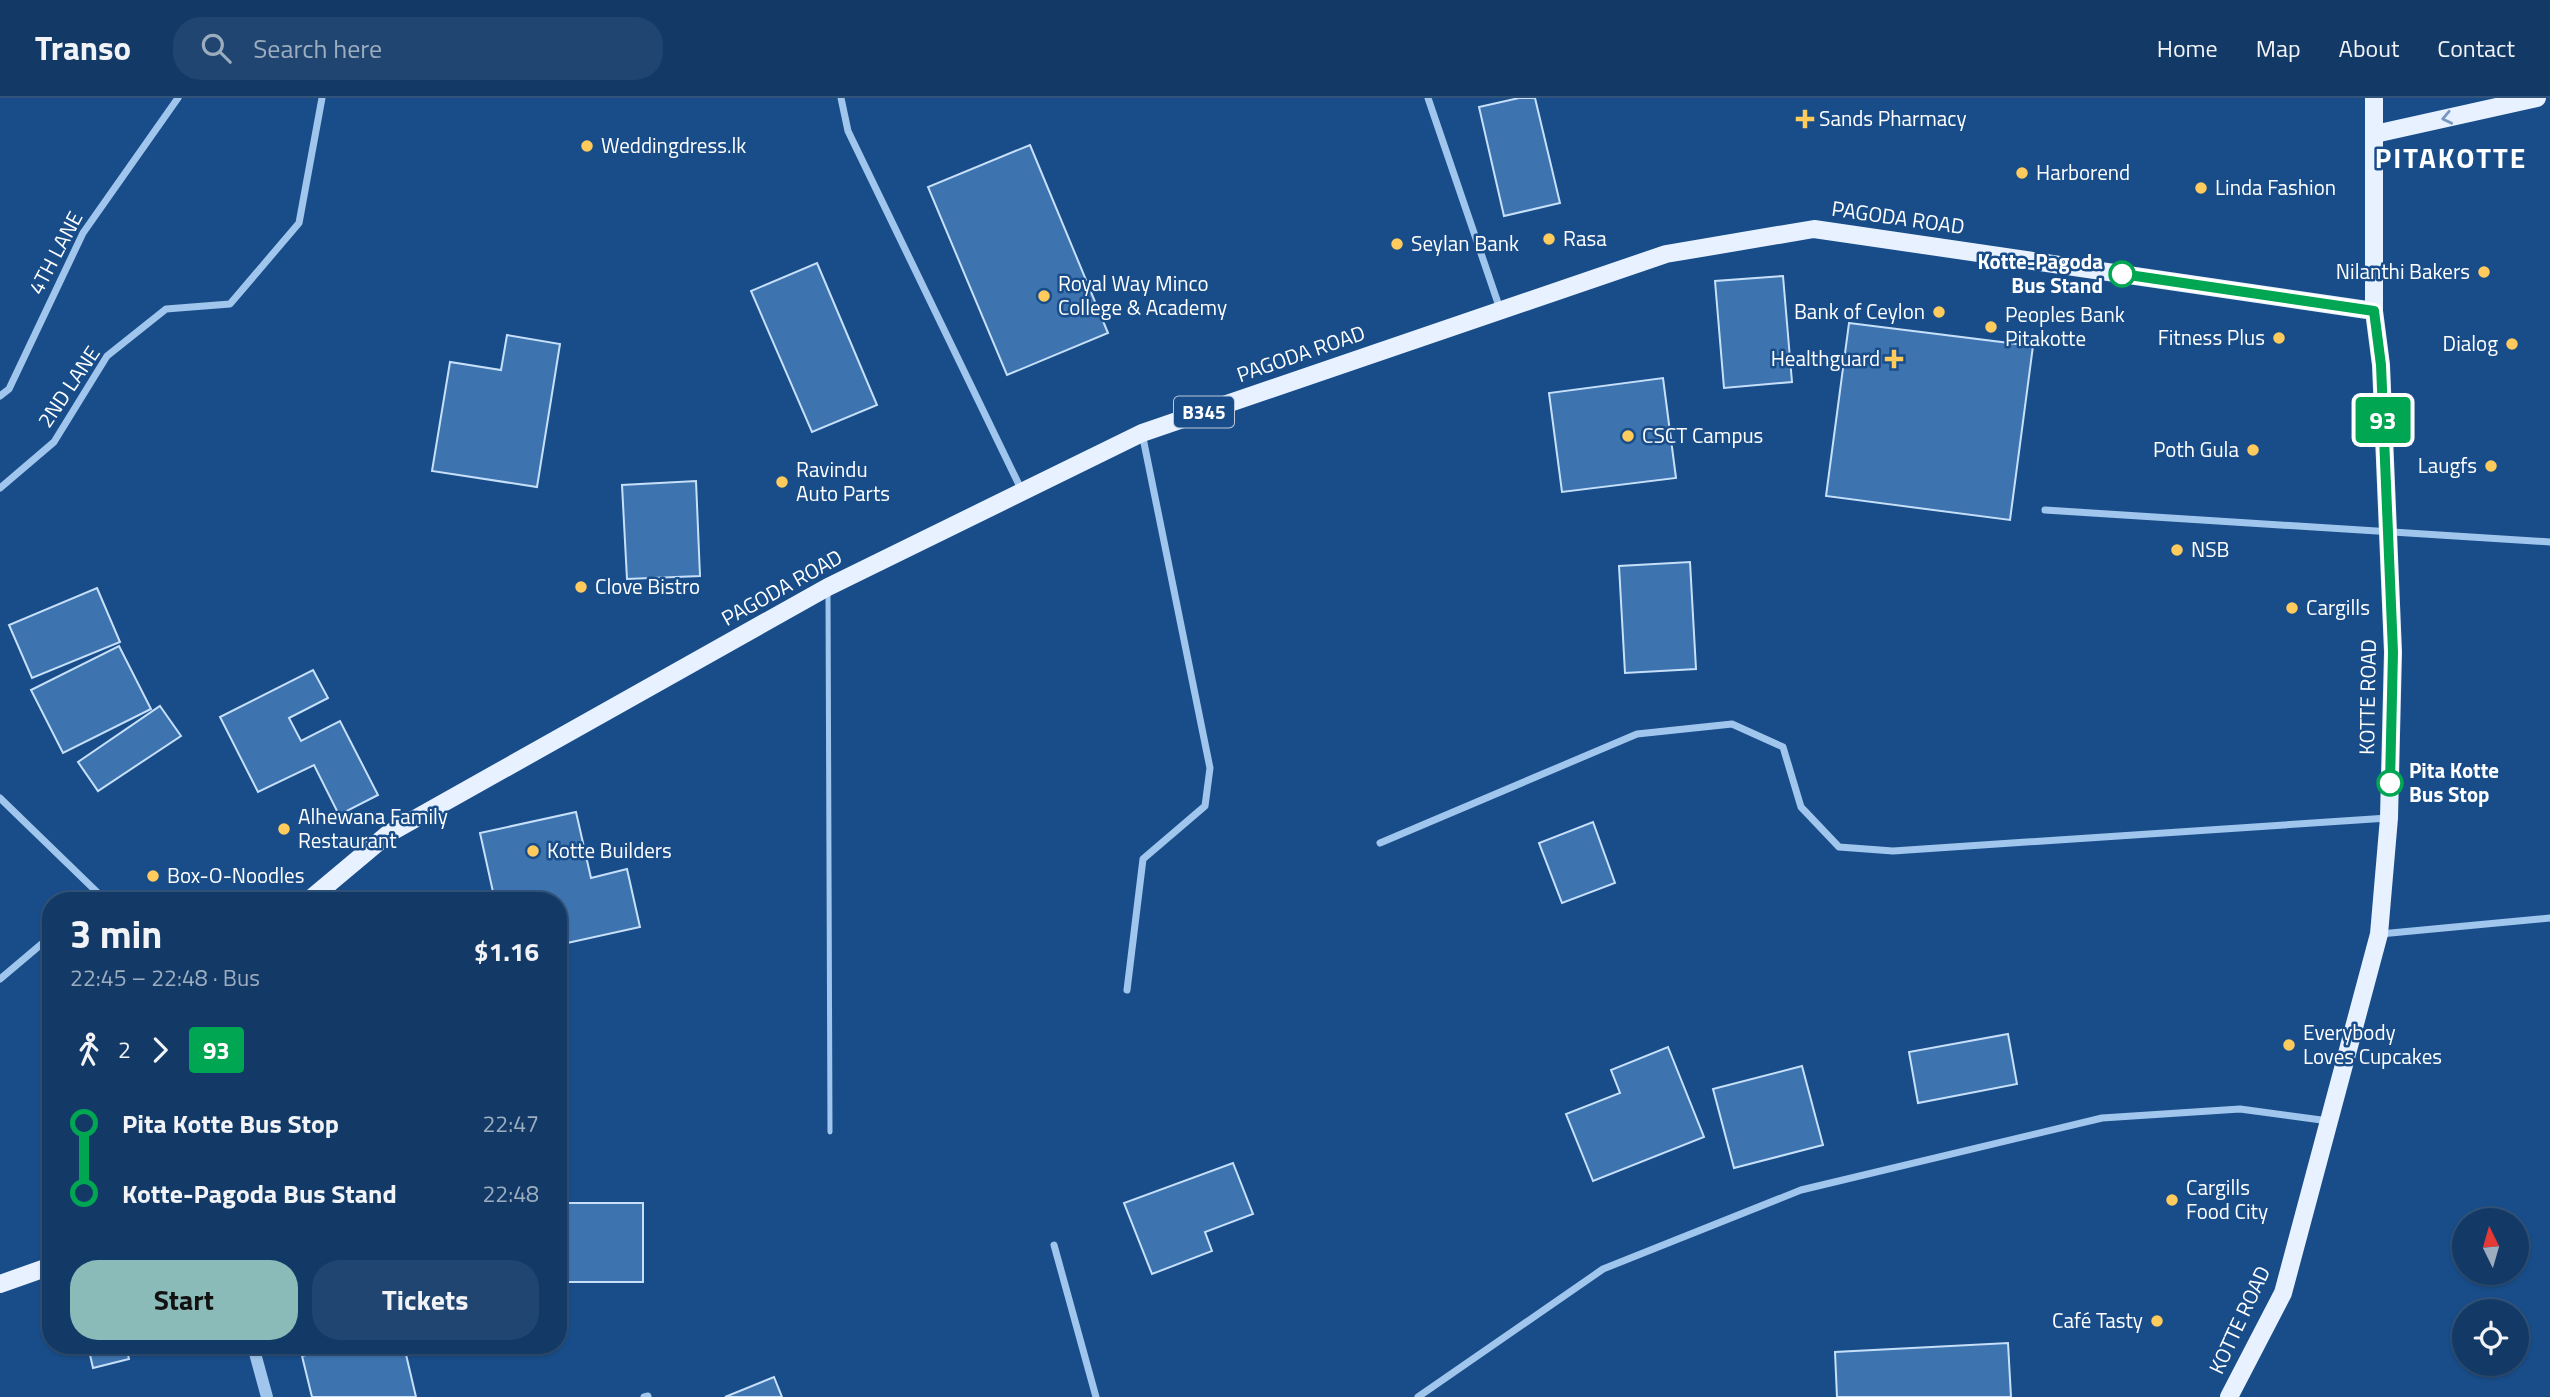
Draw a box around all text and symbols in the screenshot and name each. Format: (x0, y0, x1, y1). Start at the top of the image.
search box (173, 17, 663, 80)
text: Transo (35, 23, 131, 73)
icon: search (197, 29, 235, 67)
text: Search here (253, 29, 382, 68)
text: Home (2157, 30, 2218, 66)
text: Map (2256, 30, 2301, 66)
text: About (2339, 30, 2399, 66)
text: Contact (2437, 30, 2515, 66)
place label: Sands Pharmacy (1819, 102, 1967, 134)
one-way arrow (2441, 109, 2453, 124)
marker: Sands Pharmacy (1797, 111, 1813, 127)
place label: Weddingdress.lk (601, 129, 746, 161)
district label: PITAKOTTE (2375, 136, 2527, 179)
marker: Weddingdress.lk (579, 138, 595, 154)
place label: Harborend (2036, 156, 2130, 188)
marker: Harborend (2014, 165, 2030, 181)
place label: Linda Fashion (2215, 171, 2336, 203)
marker: Linda Fashion (2193, 180, 2209, 196)
street label: PAGODA ROAD (1830, 192, 1967, 242)
street label: 4TH LANE (20, 205, 90, 300)
place label: Rasa (1563, 222, 1607, 254)
place label: Seylan Bank (1411, 227, 1519, 259)
marker: Rasa (1541, 231, 1557, 247)
marker: Seylan Bank (1389, 236, 1405, 252)
place label: Kotte-Pagoda Bus Stand (1978, 245, 2103, 301)
place label: Nilanthi Bakers (2336, 255, 2470, 287)
marker: Kotte-Pagoda Bus Stand (2109, 261, 2135, 287)
marker: Nilanthi Bakers (2476, 264, 2492, 280)
place label: Royal Way Minco College & Academy (1058, 267, 1227, 323)
marker: Royal Way Minco College & Academy (1036, 288, 1052, 304)
place label: Bank of Ceylon (1794, 295, 1925, 327)
place label: Peoples Bank Pitakotte (2005, 298, 2125, 354)
marker: Bank of Ceylon (1931, 304, 1947, 320)
street label: PAGODA ROAD (1232, 316, 1369, 390)
marker: Peoples Bank Pitakotte (1983, 319, 1999, 335)
place label: Fitness Plus (2158, 321, 2265, 353)
place label: Dialog (2443, 327, 2498, 359)
marker: Fitness Plus (2271, 330, 2287, 346)
marker: Dialog (2504, 336, 2520, 352)
street label: 2ND LANE (29, 339, 107, 434)
place label: Healthguard (1771, 342, 1880, 374)
marker: Healthguard (1886, 351, 1902, 367)
road number: B345 (1174, 396, 1234, 428)
line badge: 93 (2352, 397, 2414, 443)
text: 93 (2370, 402, 2396, 438)
place label: CSCT Campus (1642, 419, 1763, 451)
marker: CSCT Campus (1620, 428, 1636, 444)
place label: Poth Gula (2153, 433, 2239, 465)
marker: Poth Gula (2245, 442, 2261, 458)
place label: Laugfs (2418, 449, 2477, 481)
place label: Ravindu Auto Parts (796, 453, 890, 509)
marker: Laugfs (2483, 458, 2499, 474)
marker: Ravindu Auto Parts (774, 474, 790, 490)
place label: NSB (2191, 533, 2230, 565)
street label: PAGODA ROAD (715, 541, 848, 634)
marker: NSB (2169, 542, 2185, 558)
place label: Clove Bistro (595, 570, 700, 602)
marker: Clove Bistro (573, 579, 589, 595)
place label: Cargills (2306, 591, 2370, 623)
marker: Cargills (2284, 600, 2300, 616)
street label: KOTTE ROAD (2350, 639, 2384, 755)
place label: Pita Kotte Bus Stop (2409, 754, 2499, 810)
marker: Pita Kotte Bus Stop (2377, 770, 2403, 796)
place label: Alhewana Family Restaurant (298, 800, 448, 856)
marker: Alhewana Family Restaurant (276, 821, 292, 837)
place label: Kotte Builders (547, 834, 672, 866)
marker: Kotte Builders (525, 843, 541, 859)
place label: Box-O-Noodles (167, 859, 304, 891)
marker: Box-O-Noodles (145, 868, 161, 884)
text: 3 min (70, 905, 162, 963)
text: $1.16 (474, 932, 539, 971)
text: 22:45 – 22:48 · Bus (70, 960, 260, 995)
place label: Everybody Loves Cupcakes (2303, 1016, 2442, 1072)
icon: walk (70, 1031, 108, 1069)
icon: forward (141, 1031, 179, 1069)
text: 2 (118, 1032, 131, 1067)
text: 93 (203, 1032, 230, 1068)
marker: Everybody Loves Cupcakes (2281, 1037, 2297, 1053)
text: Pita Kotte Bus Stop (122, 1104, 339, 1143)
text: 22:47 (482, 1106, 539, 1141)
place label: Cargills Food City (2186, 1171, 2268, 1227)
text: Kotte-Pagoda Bus Stand (122, 1174, 397, 1213)
text: 22:48 (482, 1176, 539, 1211)
marker: Cargills Food City (2164, 1192, 2180, 1208)
north arrow (2452, 1208, 2529, 1284)
map controls (2452, 1208, 2529, 1376)
button: Start (70, 1260, 298, 1340)
button: Tickets (312, 1260, 539, 1340)
street label: KOTTE ROAD (2200, 1260, 2278, 1379)
button: locate (2452, 1299, 2529, 1376)
place label: Café Tasty (2052, 1304, 2143, 1336)
marker: Café Tasty (2149, 1313, 2165, 1329)

